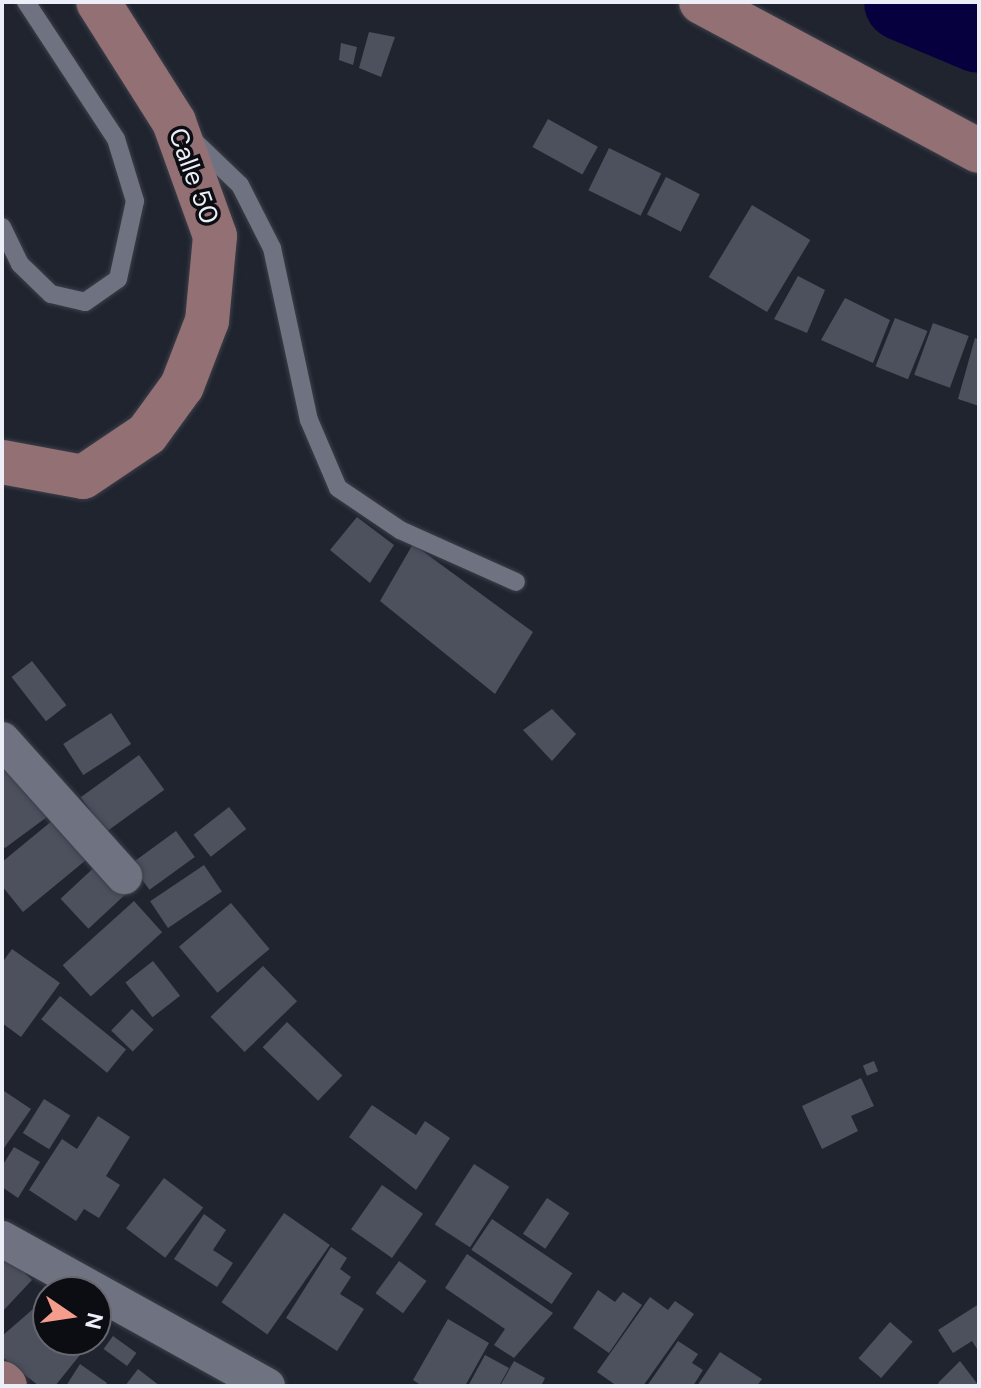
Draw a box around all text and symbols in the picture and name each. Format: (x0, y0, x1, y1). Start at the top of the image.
street label: Calle 50 (161, 124, 225, 228)
north arrow (32, 1276, 112, 1356)
text: N (78, 1310, 110, 1332)

